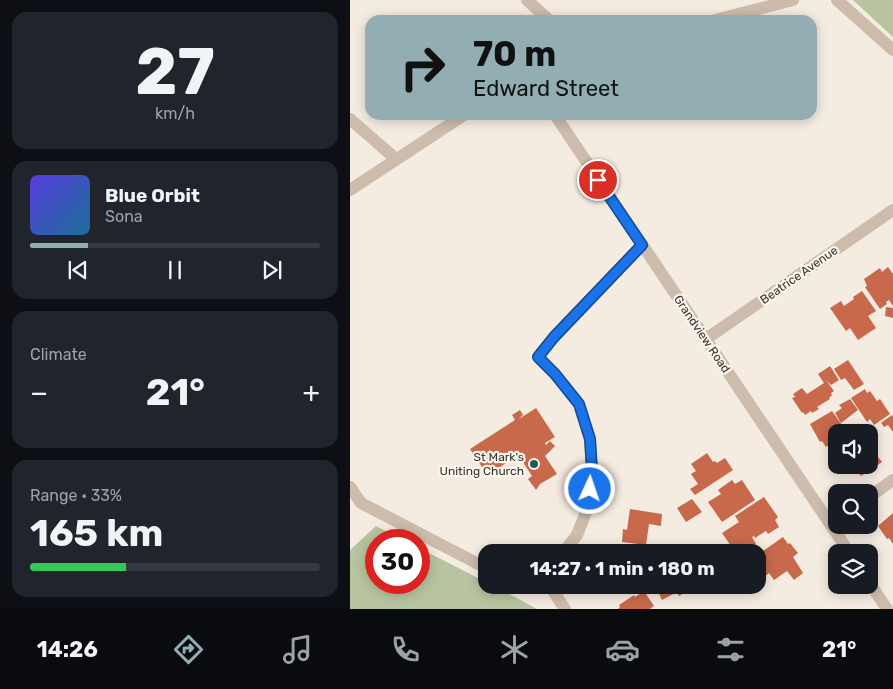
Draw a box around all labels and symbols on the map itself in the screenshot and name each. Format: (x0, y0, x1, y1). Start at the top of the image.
pin (577, 159, 619, 201)
street label: Beatrice Avenue (758, 243, 841, 307)
street label: Grandview Road (671, 293, 733, 375)
place label: St Mark's Uniting Church (440, 450, 524, 478)
marker: St Mark's Uniting Church (528, 458, 540, 470)
position arrow (563, 462, 615, 514)
speed limit sign: 30 (365, 529, 430, 594)

